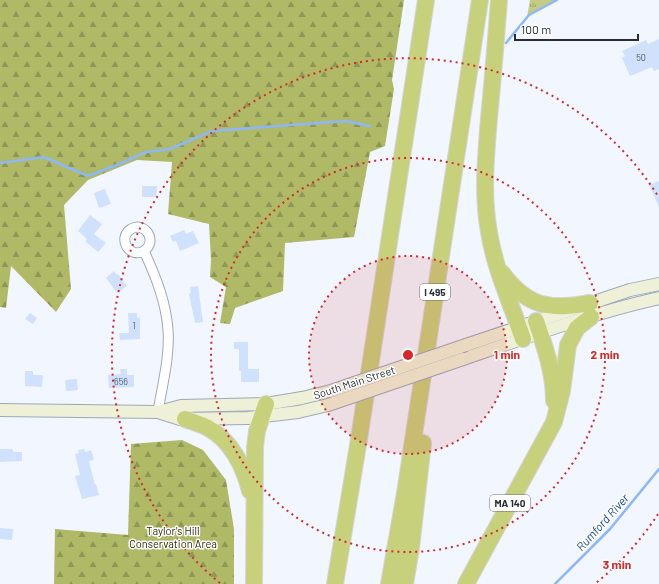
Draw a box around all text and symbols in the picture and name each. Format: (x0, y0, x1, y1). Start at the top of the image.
scale bar (515, 16, 638, 42)
text: 100 m (521, 22, 551, 36)
house number: 50 (636, 52, 646, 63)
road number: I 495 (420, 284, 450, 300)
house number: 1 (132, 320, 136, 331)
text: 1 min (494, 347, 520, 361)
text: 2 min (591, 347, 619, 361)
centre of rings (401, 348, 415, 362)
street label: South Main Street (312, 363, 396, 401)
house number: 656 (114, 376, 128, 387)
water label: Rumford River (573, 490, 632, 553)
road number: MA 140 (490, 495, 530, 511)
park label: Taylor's Hill Conservation Area (129, 524, 217, 550)
text: 3 min (603, 557, 631, 571)

